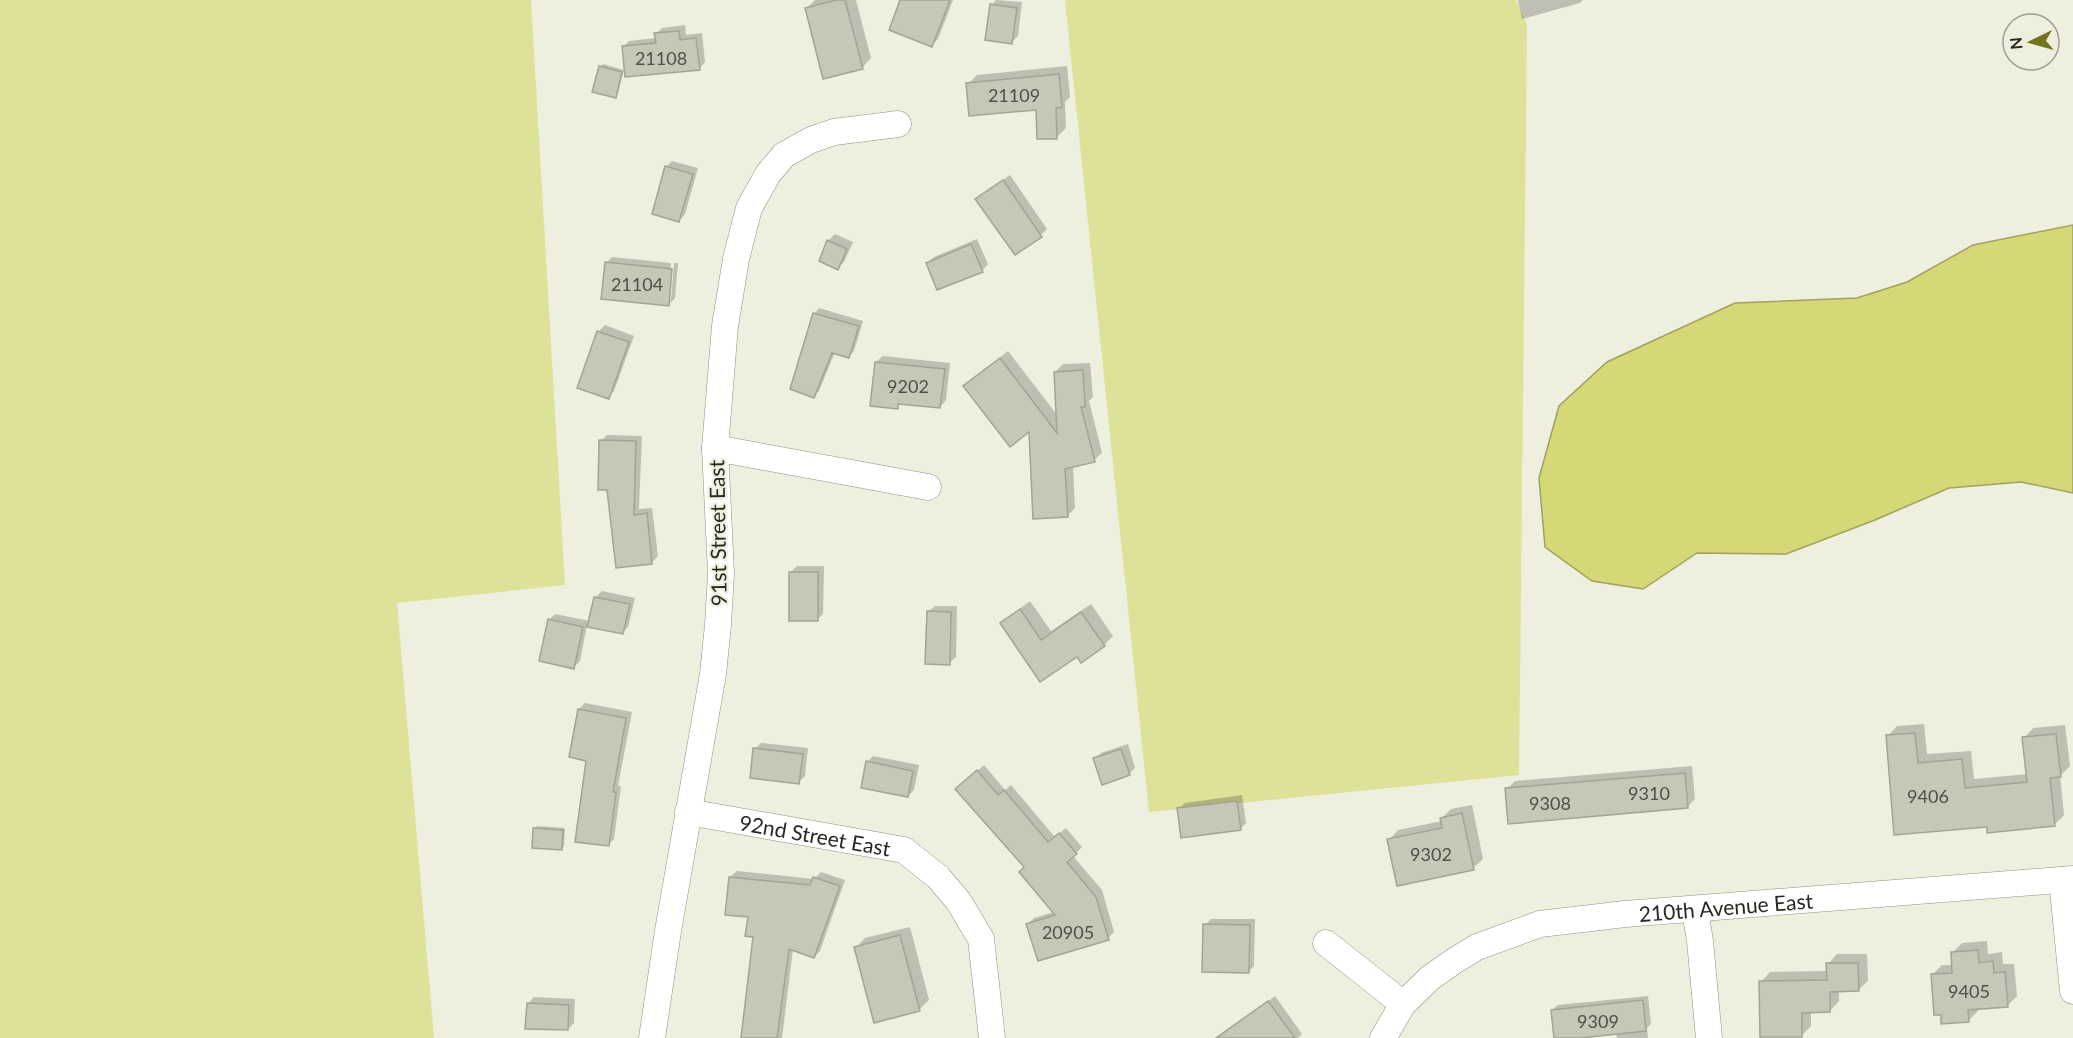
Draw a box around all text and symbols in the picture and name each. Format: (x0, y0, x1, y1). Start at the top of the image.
north arrow (2001, 12, 2061, 72)
text: N (2006, 36, 2026, 50)
house number: 21108 (635, 47, 687, 69)
house number: 21109 (988, 84, 1040, 106)
house number: 21104 (611, 273, 663, 295)
house number: 9202 (887, 375, 929, 397)
street label: 91st Street East (703, 459, 731, 606)
house number: 9310 (1628, 782, 1670, 804)
house number: 9406 (1907, 785, 1949, 807)
house number: 9308 (1529, 792, 1571, 814)
street label: 92nd Street East (738, 809, 893, 860)
house number: 9302 (1410, 843, 1452, 865)
street label: 210th Avenue East (1638, 887, 1814, 925)
house number: 20905 (1042, 921, 1094, 943)
house number: 9405 (1948, 980, 1990, 1002)
house number: 9309 (1577, 1010, 1619, 1032)

